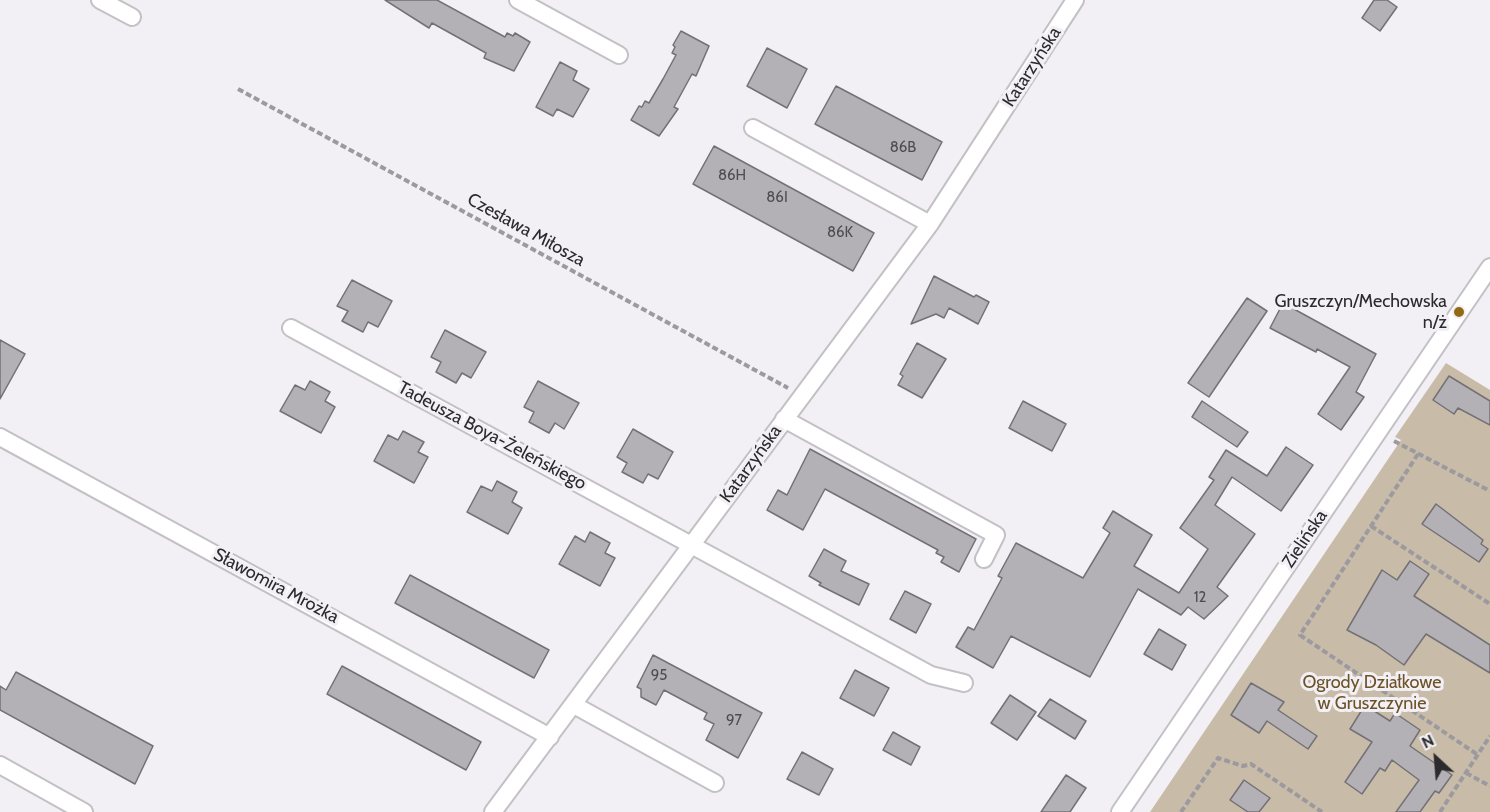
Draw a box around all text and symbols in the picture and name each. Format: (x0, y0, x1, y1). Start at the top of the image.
street label: Katarzyńska (998, 23, 1066, 111)
house number: 86B (890, 139, 916, 157)
house number: 86H (718, 167, 746, 185)
street label: Czesława Miłosza (463, 189, 589, 271)
house number: 86I (766, 189, 788, 207)
house number: 86K (827, 224, 853, 242)
place label: Gruszczyn/Mechowska n/ż (1274, 291, 1447, 334)
marker: Gruszczyn/Mechowska n/ż (1452, 305, 1466, 319)
street label: Tadeusza Boya-Żeleńskiego (394, 377, 590, 495)
street label: Katarzyńska (716, 421, 786, 507)
street label: Zielińska (1278, 506, 1332, 572)
street label: Sławomira Mrożka (210, 544, 342, 628)
house number: 12 (1194, 589, 1206, 607)
house number: 95 (651, 667, 667, 685)
park label: Ogrody Działkowe w Gruszczynie (1302, 672, 1442, 714)
house number: 97 (726, 712, 742, 730)
north arrow (1406, 728, 1466, 788)
text: N (1419, 730, 1437, 752)

